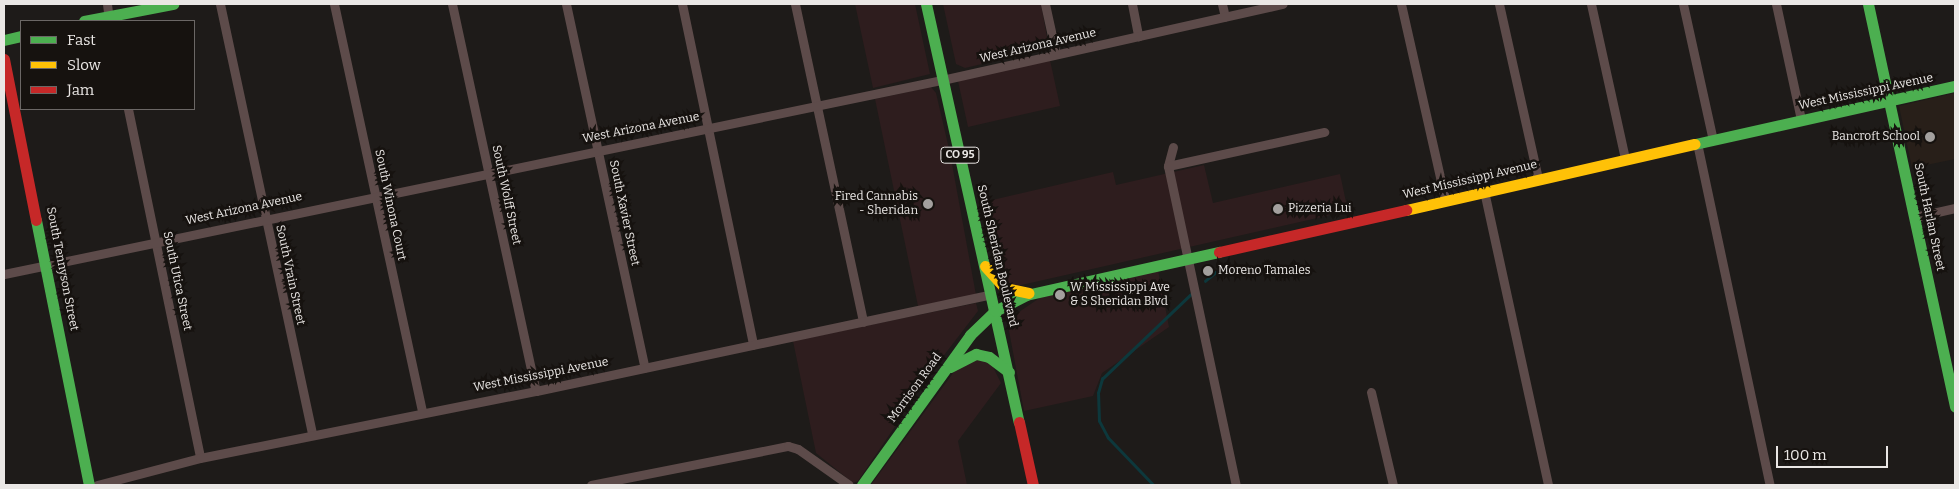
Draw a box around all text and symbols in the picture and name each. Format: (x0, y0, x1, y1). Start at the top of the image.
legend (20, 20, 195, 110)
street label: West Arizona Avenue (978, 26, 1098, 66)
text: Fast (67, 31, 96, 49)
text: Slow (67, 56, 101, 74)
street label: West Mississippi Avenue (1797, 71, 1935, 113)
text: Jam (67, 81, 94, 99)
street label: West Arizona Avenue (581, 110, 701, 146)
place label: Bancroft School (1832, 130, 1920, 144)
marker: Bancroft School (1924, 131, 1936, 143)
street label: South Wolff Street (488, 144, 524, 246)
road number: CO 95 (940, 146, 980, 164)
street label: South Winona Court (371, 148, 409, 262)
street label: West Mississippi Avenue (1401, 158, 1539, 202)
street label: South Xavier Street (606, 159, 642, 267)
street label: South Harlan Street (1911, 162, 1947, 272)
street label: South Sheridan Boulevard (974, 184, 1020, 328)
street label: West Arizona Avenue (184, 190, 304, 228)
place label: Fired Cannabis - Sheridan (835, 190, 918, 218)
marker: Fired Cannabis - Sheridan (922, 198, 934, 210)
place label: Pizzeria Lui (1288, 202, 1352, 216)
marker: Pizzeria Lui (1272, 203, 1284, 215)
street label: South Tennyson Street (43, 206, 81, 332)
street label: South Vrain Street (272, 224, 308, 326)
street label: South Utica Street (159, 230, 195, 332)
place label: Moreno Tamales (1218, 264, 1311, 278)
marker: Moreno Tamales (1202, 265, 1214, 277)
place label: W Mississippi Ave & S Sheridan Blvd (1070, 281, 1170, 309)
marker: W Mississippi Ave & S Sheridan Blvd (1054, 289, 1066, 301)
street label: Morrison Road (885, 351, 945, 425)
street label: West Mississippi Avenue (472, 355, 610, 395)
scale bar (1779, 436, 1892, 468)
text: 100 m (1784, 446, 1827, 464)

